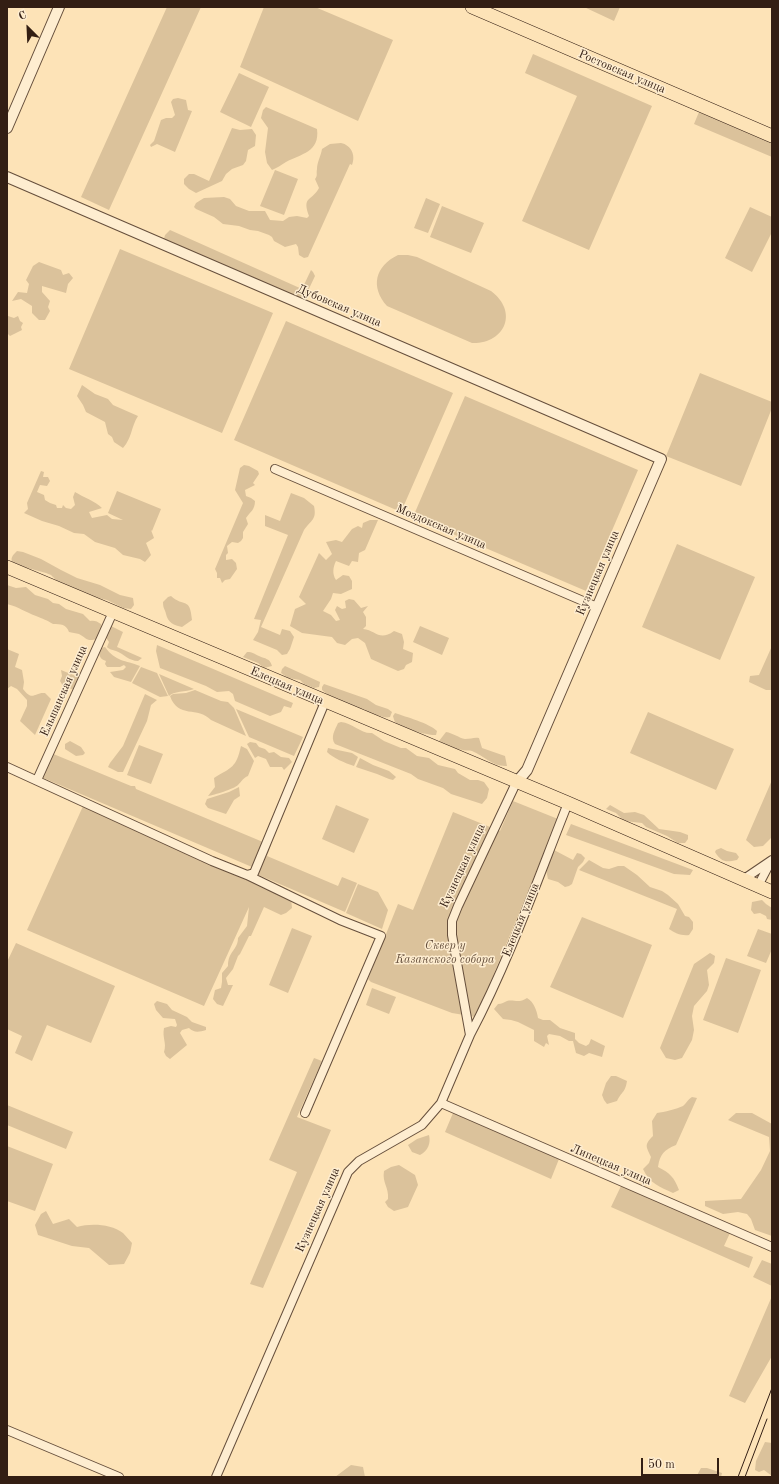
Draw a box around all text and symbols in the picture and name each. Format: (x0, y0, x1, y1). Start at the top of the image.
north arrow (8, 8, 48, 48)
text: С (17, 10, 28, 23)
street label: Ростовская улица (576, 47, 668, 97)
street label: Дубовская улица (295, 282, 383, 330)
street label: Моздокская улица (394, 502, 488, 552)
street label: Кузнецкая улица (574, 528, 622, 618)
street label: Ельшанская улица (37, 643, 91, 739)
street label: Елецкая улица (248, 664, 326, 708)
street label: Кузнецкая улица (437, 822, 489, 910)
street label: Елецкая улица (500, 881, 542, 959)
park label: Сквер у Казанского собора (396, 939, 494, 967)
street label: Липецкая улица (568, 1141, 654, 1189)
street label: Кузнецкая улица (293, 1165, 343, 1255)
scale bar (643, 1450, 721, 1476)
text: 50 m (648, 1459, 675, 1471)

